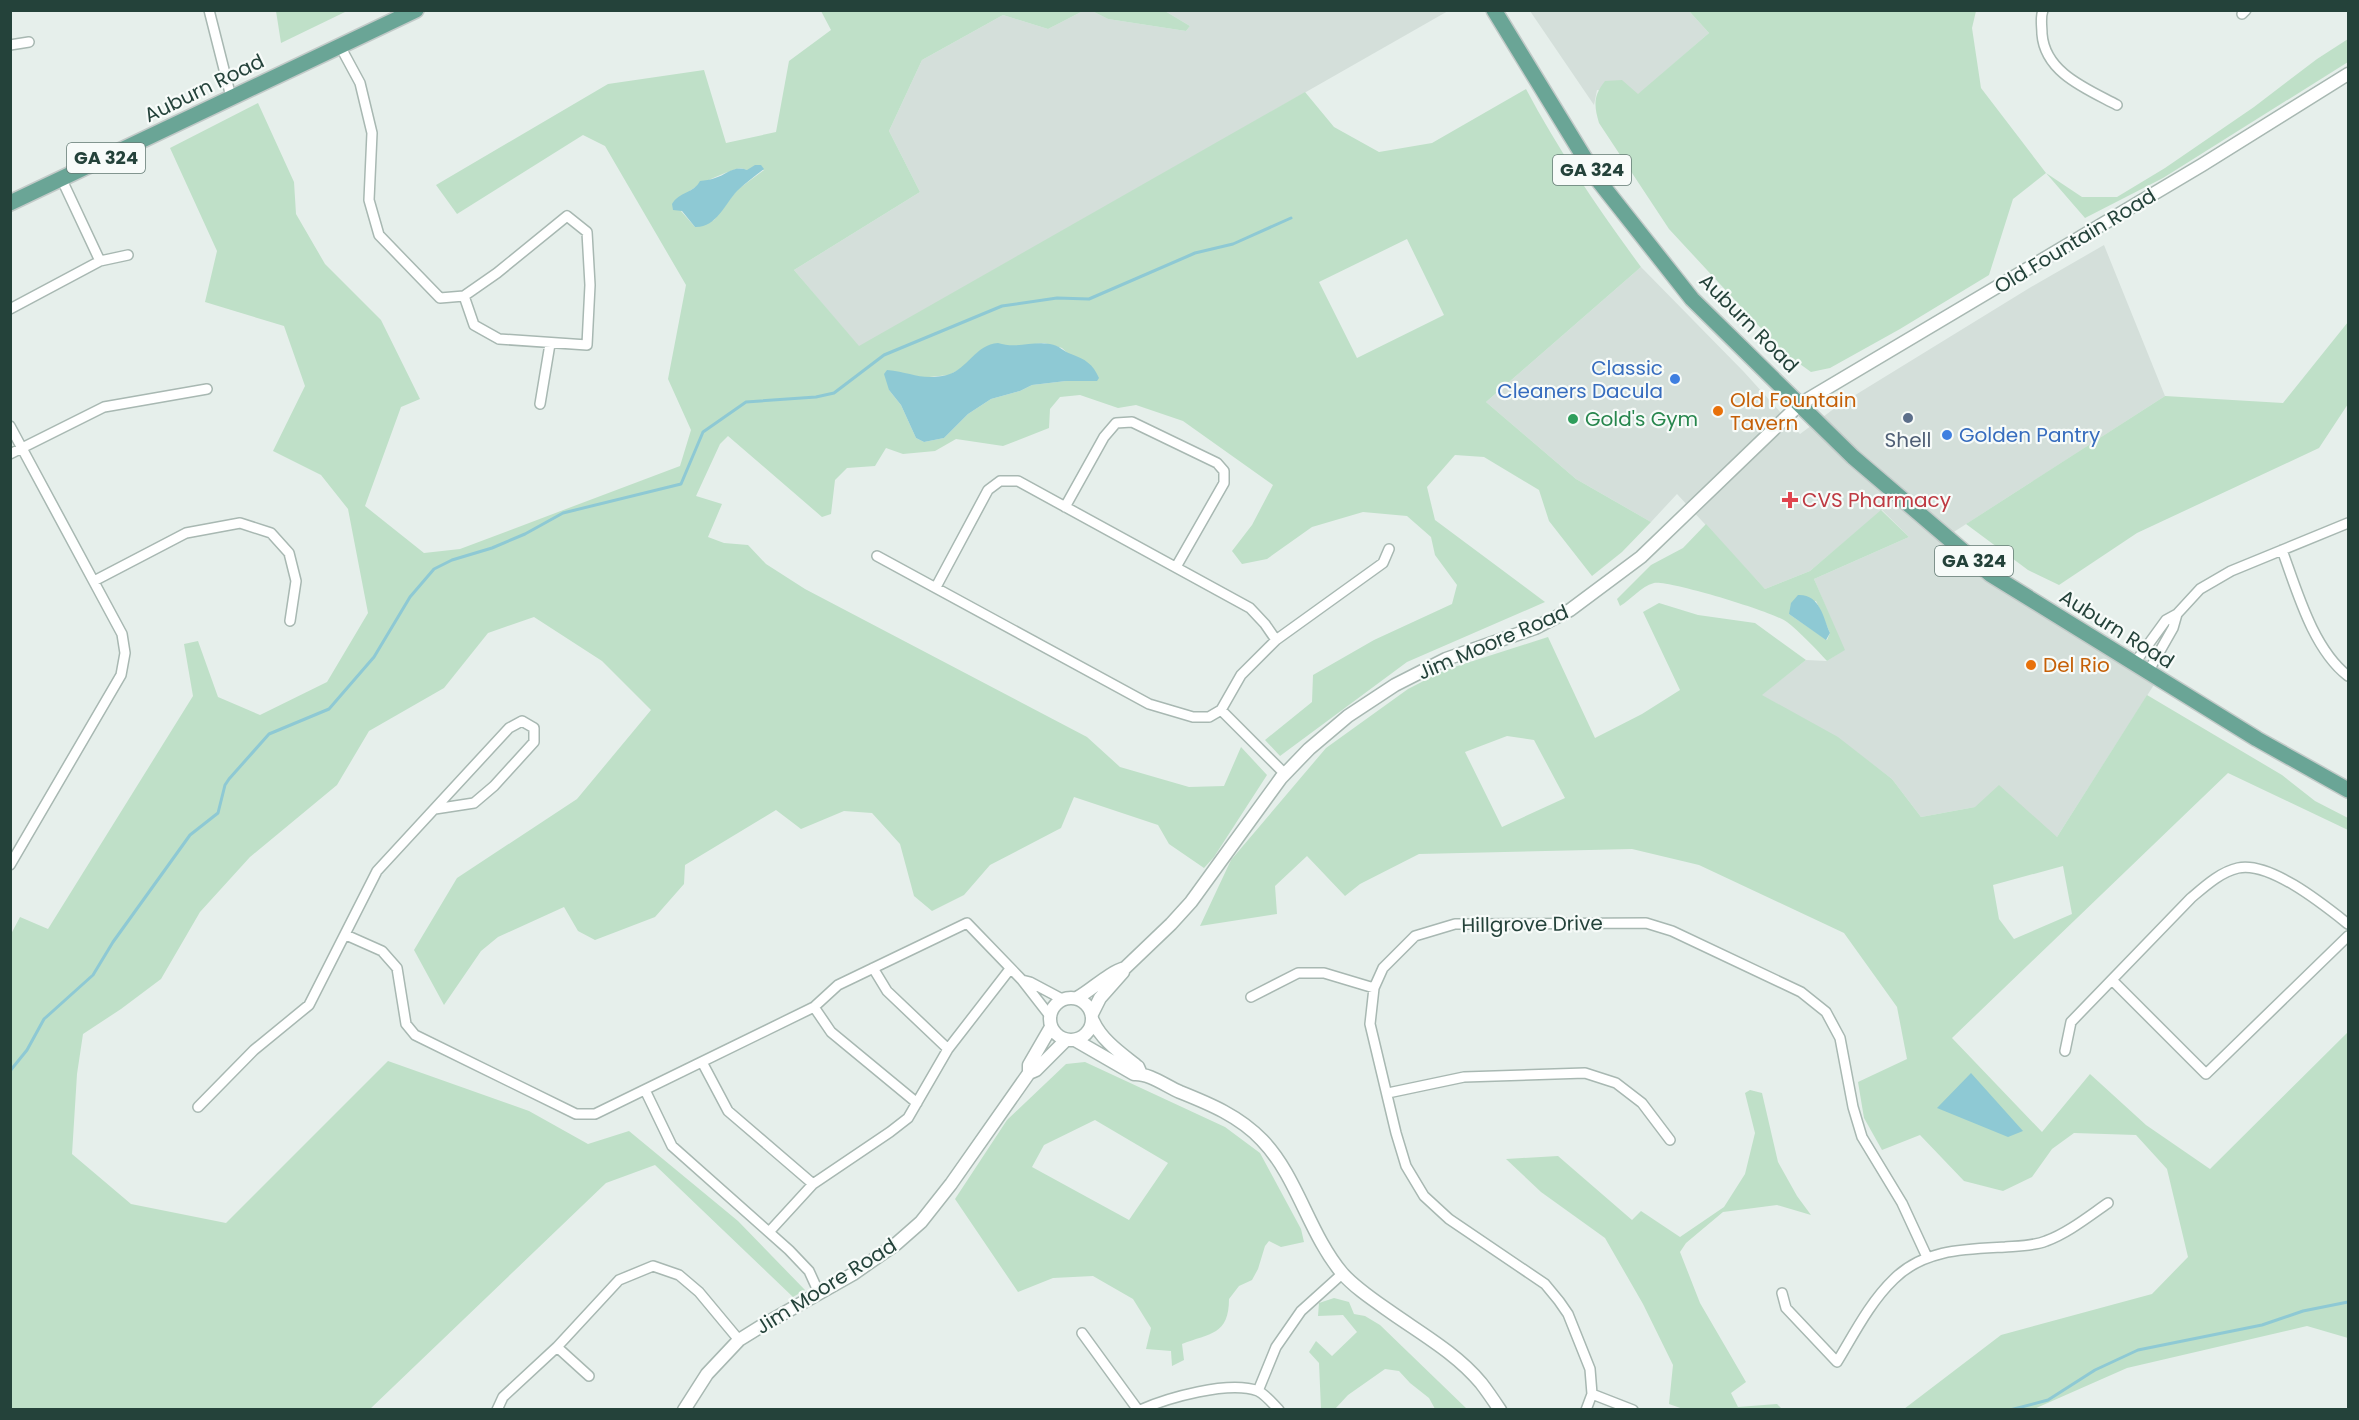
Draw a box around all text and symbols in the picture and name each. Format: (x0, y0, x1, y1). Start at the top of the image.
street label: Auburn Road (139, 47, 269, 129)
road number: GA 324 (67, 143, 145, 173)
road number: GA 324 (1553, 155, 1631, 185)
street label: Old Fountain Road (1989, 182, 2161, 300)
street label: Auburn Road (1693, 267, 1805, 379)
place label: Classic Cleaners Dacula (1497, 354, 1663, 405)
marker: Classic Cleaners Dacula (1668, 372, 1682, 386)
place label: Old Fountain Tavern (1730, 386, 1857, 437)
marker: Old Fountain Tavern (1711, 404, 1725, 418)
place label: Gold's Gym (1585, 405, 1698, 433)
marker: Shell (1901, 411, 1915, 425)
marker: Gold's Gym (1566, 412, 1580, 426)
place label: Golden Pantry (1959, 421, 2100, 449)
place label: Shell (1885, 426, 1931, 454)
marker: Golden Pantry (1940, 428, 1954, 442)
place label: CVS Pharmacy (1802, 486, 1951, 514)
marker: CVS Pharmacy (1783, 493, 1797, 507)
road number: GA 324 (1935, 546, 2013, 576)
street label: Auburn Road (2054, 583, 2180, 675)
street label: Jim Moore Road (1413, 598, 1573, 686)
place label: Del Rio (2043, 651, 2110, 679)
marker: Del Rio (2024, 658, 2038, 672)
street label: Hillgrove Drive (1461, 909, 1603, 939)
street label: Jim Moore Road (750, 1231, 902, 1341)

